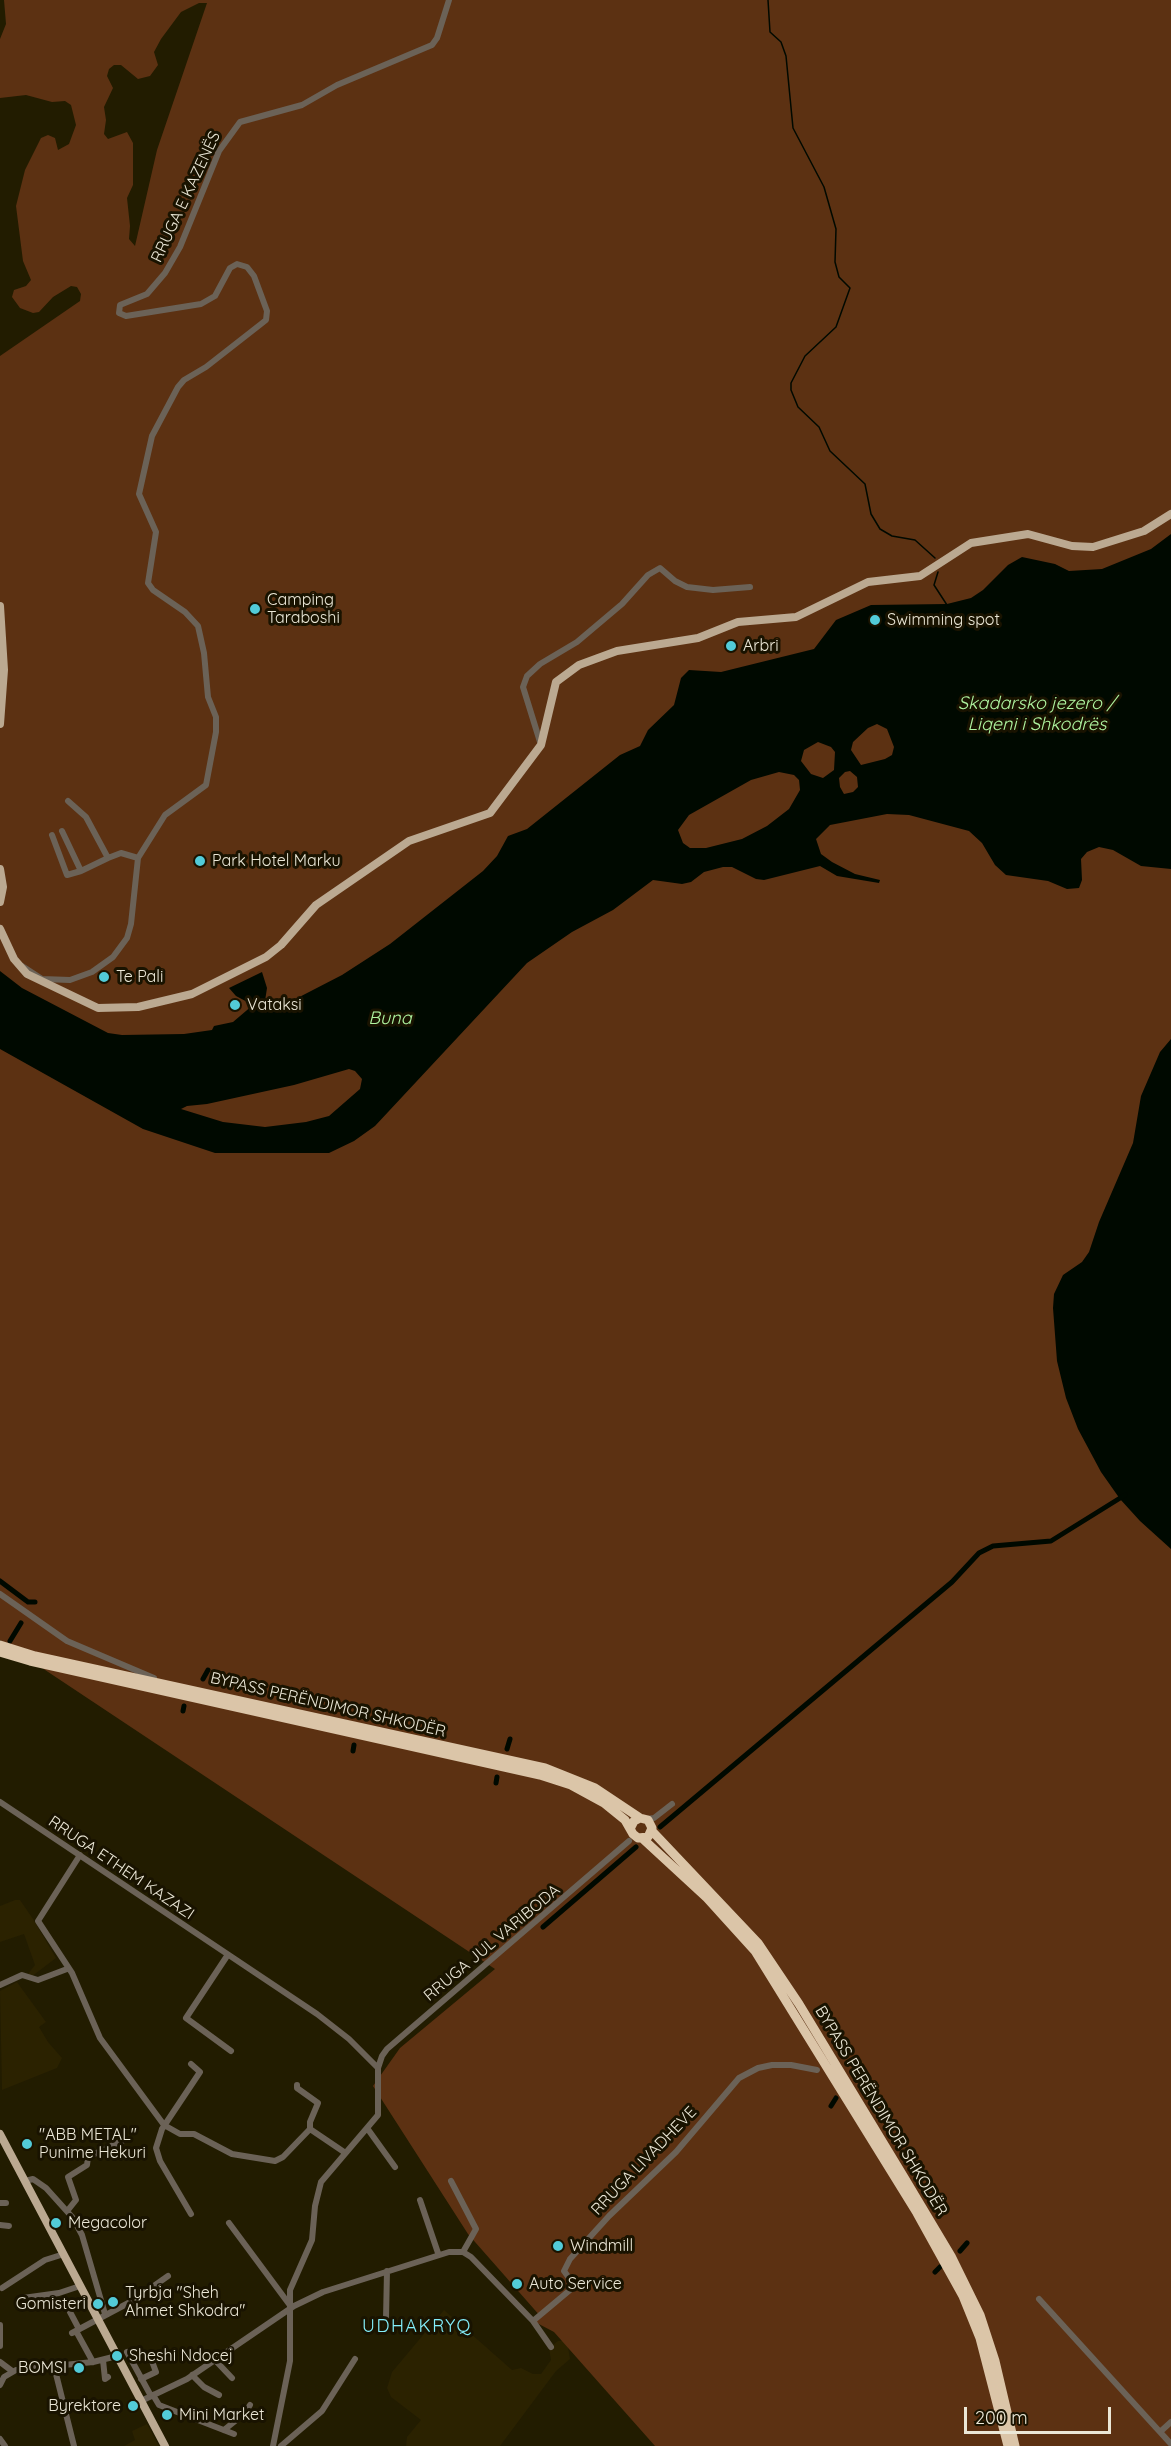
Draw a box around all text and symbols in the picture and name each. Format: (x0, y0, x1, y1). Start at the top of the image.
street label: RRUGA E KAZENËS (147, 128, 225, 266)
place label: Camping Taraboshi (267, 590, 340, 628)
marker: Camping Taraboshi (248, 602, 262, 616)
place label: Swimming spot (887, 610, 1000, 630)
marker: Swimming spot (868, 613, 882, 627)
place label: Arbri (743, 636, 779, 656)
marker: Arbri (724, 639, 738, 653)
water label: Skadarsko jezero / Liqeni i Shkodrës (958, 693, 1116, 736)
place label: Park Hotel Marku (212, 851, 341, 871)
marker: Park Hotel Marku (193, 854, 207, 868)
place label: Te Pali (116, 967, 163, 987)
marker: Te Pali (97, 970, 111, 984)
place label: Vataksi (247, 995, 302, 1015)
marker: Vataksi (228, 998, 242, 1012)
water label: Buna (368, 1008, 412, 1030)
street label: BYPASS PERËNDIMOR SHKODËR (208, 1669, 448, 1741)
street label: RRUGA ETHEM KAZAZI (44, 1812, 198, 1924)
street label: RRUGA JUL VARIBODA (420, 1880, 564, 2006)
street label: BYPASS PERËNDIMOR SHKODËR (811, 2003, 951, 2219)
street label: RRUGA LIVADHEVE (587, 2103, 701, 2219)
place label: "ABB METAL" Punime Hekuri (39, 2125, 146, 2163)
marker: "ABB METAL" Punime Hekuri (20, 2137, 34, 2151)
place label: Megacolor (68, 2213, 147, 2233)
marker: Megacolor (49, 2216, 63, 2230)
place label: Windmill (570, 2236, 633, 2256)
marker: Windmill (551, 2239, 565, 2253)
place label: Auto Service (529, 2274, 622, 2294)
marker: Auto Service (510, 2277, 524, 2291)
place label: Tyrbja "Sheh Ahmet Shkodra" (125, 2283, 245, 2321)
place label: Gomisteri (16, 2294, 86, 2314)
marker: Tyrbja "Sheh Ahmet Shkodra" (106, 2295, 120, 2309)
marker: Gomisteri (91, 2297, 105, 2311)
district label: UDHAKRYQ (362, 2316, 472, 2338)
place label: Sheshi Ndocej (129, 2346, 233, 2366)
marker: Sheshi Ndocej (110, 2349, 124, 2363)
place label: BOMSI (18, 2358, 67, 2378)
marker: BOMSI (72, 2361, 86, 2375)
scale bar (967, 2395, 1114, 2433)
place label: Byrektore (48, 2396, 121, 2416)
marker: Byrektore (126, 2399, 140, 2413)
place label: Mini Market (179, 2405, 264, 2425)
text: 200 m (975, 2406, 1028, 2429)
marker: Mini Market (160, 2408, 174, 2422)

